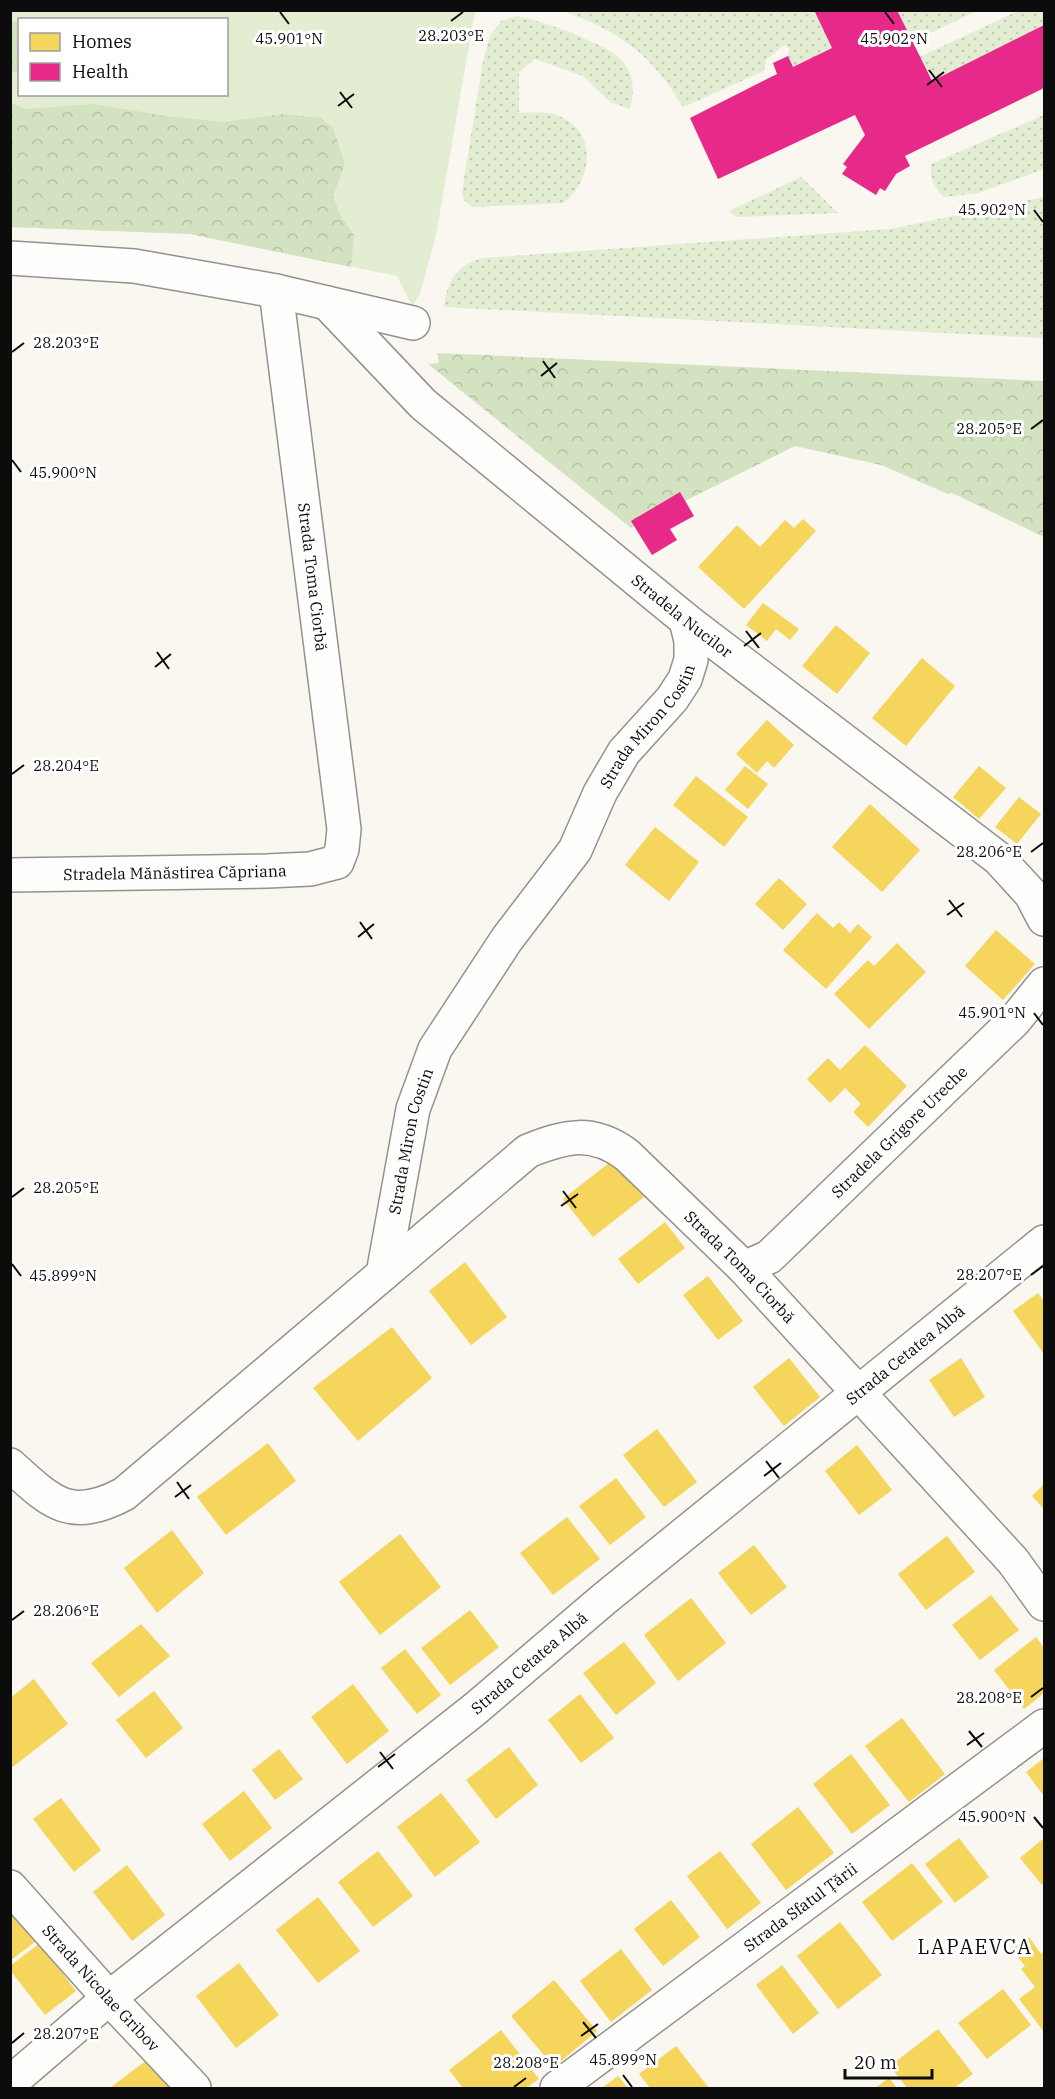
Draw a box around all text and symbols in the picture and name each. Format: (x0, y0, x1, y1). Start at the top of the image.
legend (18, 18, 228, 96)
text: 28.203°E (418, 26, 484, 45)
text: 45.901°N (255, 29, 323, 48)
text: 45.902°N (860, 29, 928, 48)
text: Homes (72, 30, 132, 53)
text: Health (72, 60, 129, 83)
text: 45.902°N (958, 200, 1026, 219)
text: 28.203°E (33, 333, 99, 352)
text: 28.205°E (956, 419, 1022, 438)
text: 45.900°N (29, 463, 97, 482)
street label: Strada Toma Ciorbă (294, 502, 332, 653)
street label: Stradela Nucilor (628, 570, 736, 662)
street label: Strada Miron Costin (595, 662, 699, 792)
text: 28.204°E (33, 756, 99, 775)
text: 28.206°E (956, 842, 1022, 861)
street label: Stradela Mănăstirea Căpriana (63, 860, 287, 884)
text: 45.901°N (958, 1003, 1026, 1022)
street label: Stradela Grigore Ureche (827, 1061, 971, 1202)
street label: Strada Miron Costin (384, 1065, 437, 1216)
text: 28.205°E (33, 1178, 99, 1197)
street label: Strada Toma Ciorbă (681, 1206, 800, 1327)
text: 28.207°E (956, 1265, 1022, 1284)
text: 45.899°N (29, 1266, 97, 1285)
street label: Strada Cetatea Albă (842, 1300, 969, 1409)
text: 28.206°E (33, 1601, 99, 1620)
street label: Strada Cetatea Albă (467, 1607, 592, 1718)
text: 28.208°E (956, 1688, 1022, 1707)
text: 45.900°N (958, 1807, 1026, 1826)
street label: Strada Sfatul Țării (739, 1859, 861, 1956)
street label: Strada Nicolae Gribov (38, 1920, 164, 2056)
district label: LAPAEVCA (918, 1933, 1032, 1960)
text: 28.207°E (33, 2024, 99, 2043)
scale bar (845, 2042, 932, 2080)
text: 45.899°N (589, 2050, 657, 2069)
text: 20 m (854, 2051, 897, 2074)
text: 28.208°E (493, 2053, 559, 2072)

